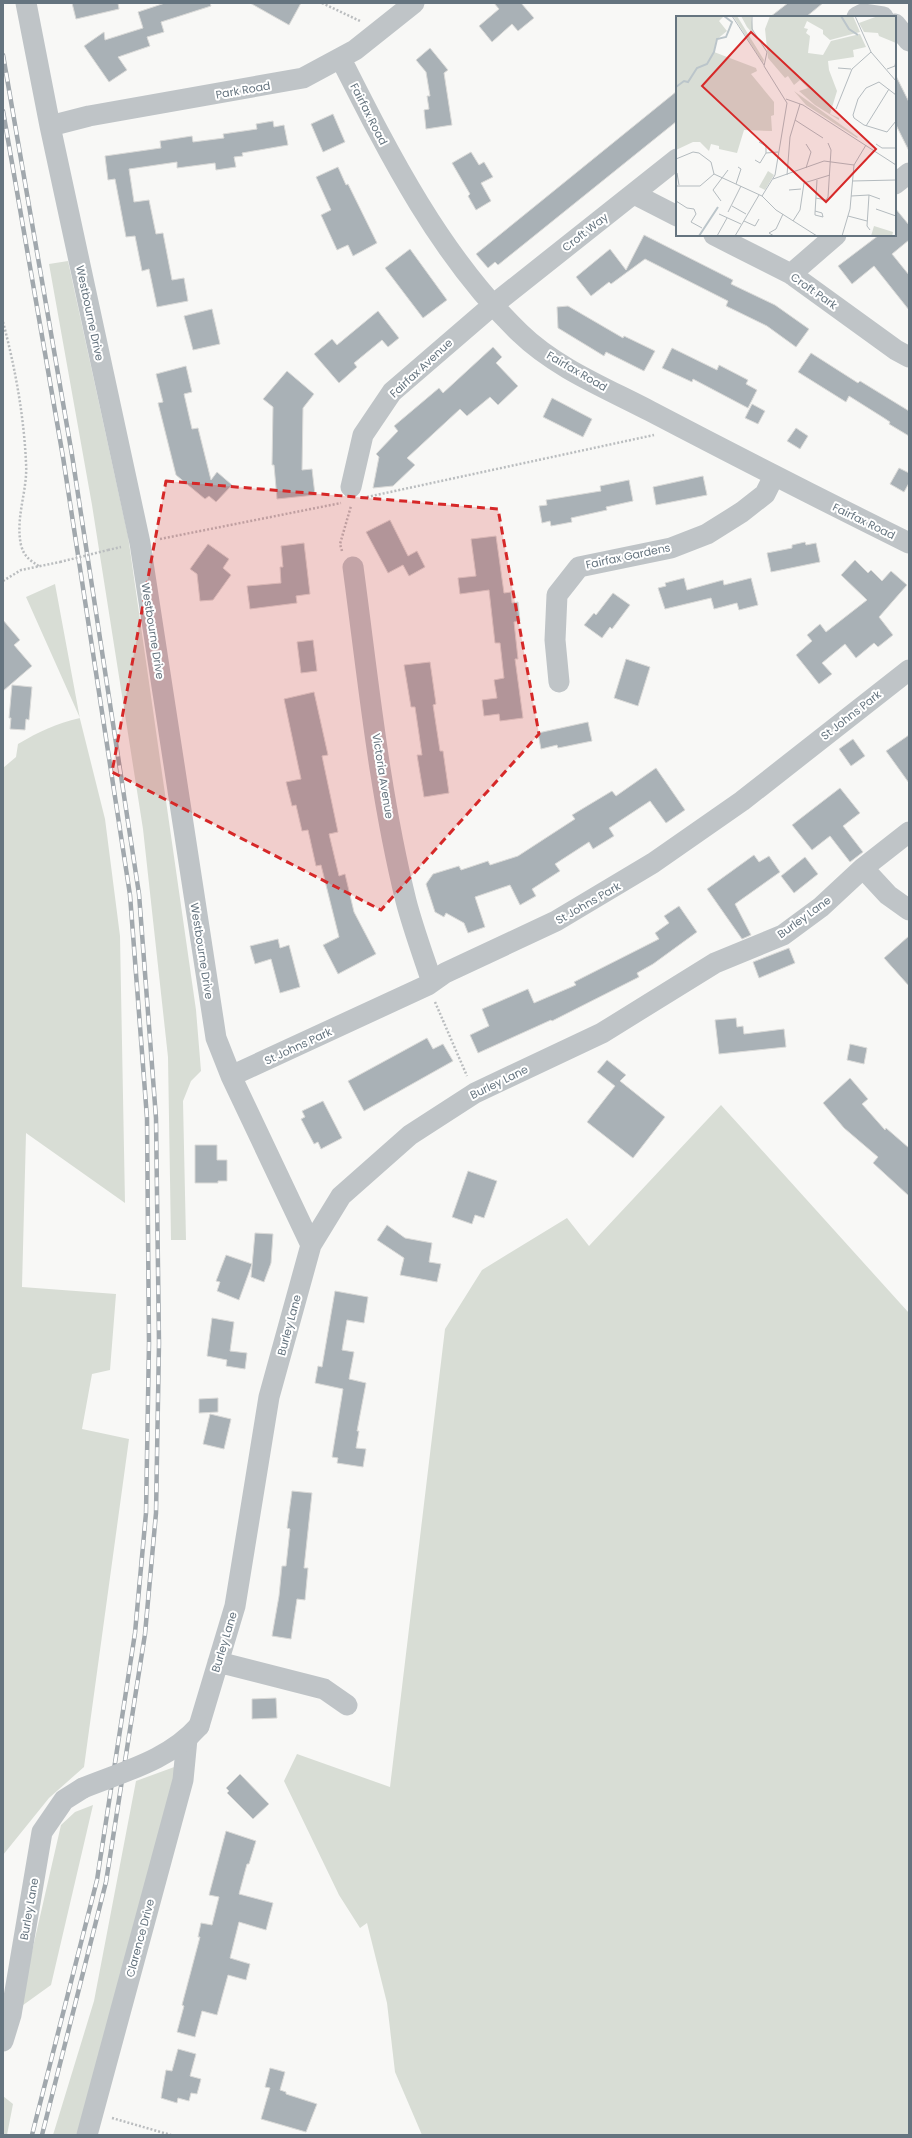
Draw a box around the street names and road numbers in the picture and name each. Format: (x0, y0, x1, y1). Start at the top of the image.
street label: Park Road (214, 77, 272, 103)
street label: Fairfax Road (347, 80, 391, 148)
street label: Croft Way (559, 208, 612, 255)
street label: Westbourne Drive (72, 264, 108, 362)
street label: Croft Park (787, 269, 841, 313)
street label: Fairfax Avenue (386, 335, 456, 401)
street label: Fairfax Road (544, 347, 610, 395)
street label: Fairfax Road (830, 499, 898, 543)
street label: Fairfax Gardens (584, 539, 672, 573)
street label: Westbourne Drive (137, 582, 169, 680)
street label: St Johns Park (817, 686, 885, 744)
street label: Victoria Avenue (368, 732, 398, 820)
street label: St Johns Park (553, 878, 624, 928)
street label: Burley Lane (774, 892, 834, 942)
street label: Westbourne Drive (186, 902, 218, 1000)
street label: St Johns Park (262, 1023, 335, 1069)
street label: Burley Lane (467, 1061, 531, 1103)
street label: Burley Lane (273, 1293, 305, 1357)
street label: Burley Lane (207, 1610, 241, 1674)
street label: Burley Lane (16, 1877, 42, 1941)
street label: Clarence Drive (122, 1897, 158, 1979)

